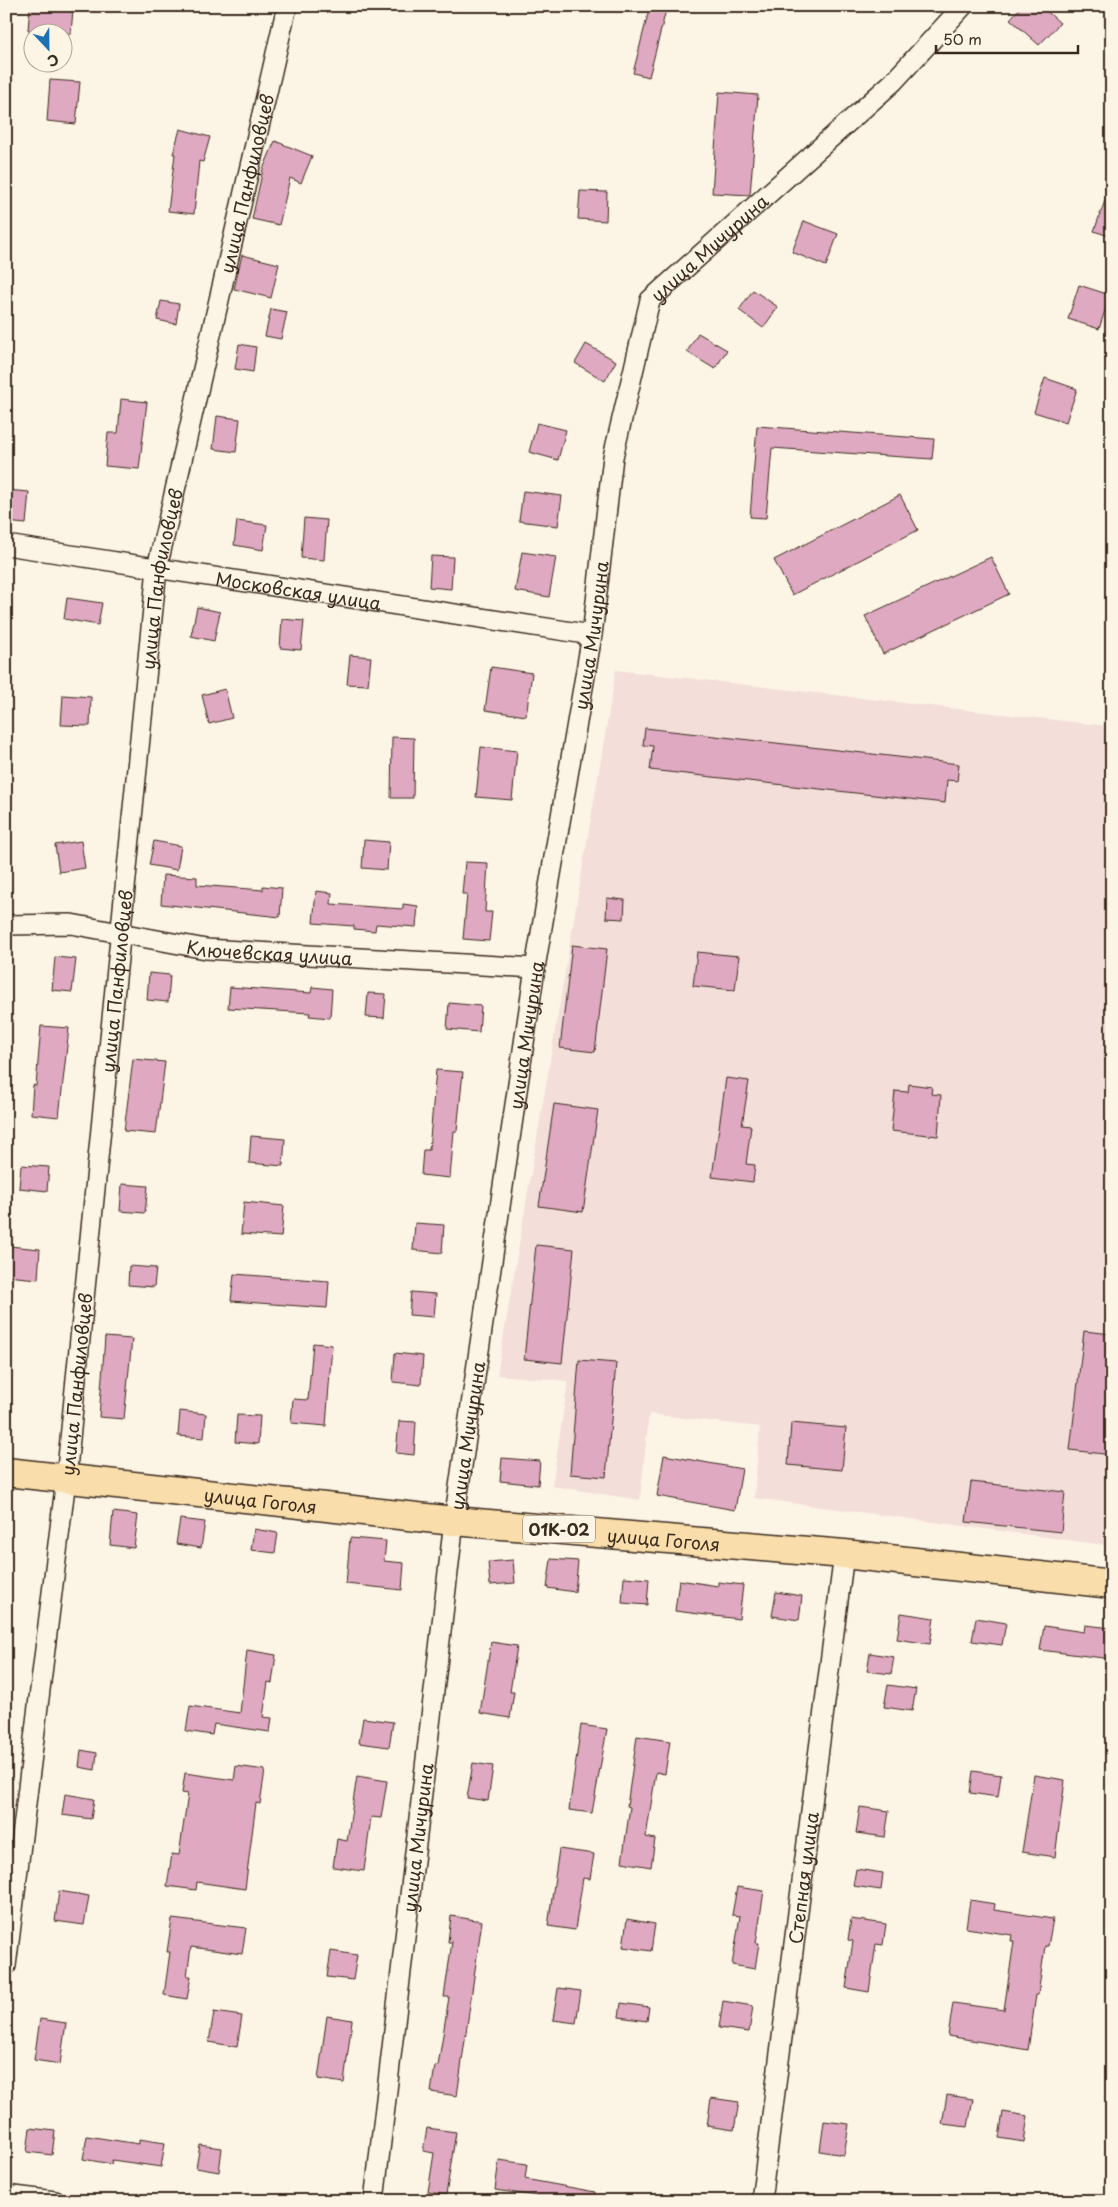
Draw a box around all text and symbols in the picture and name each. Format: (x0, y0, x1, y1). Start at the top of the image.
north arrow (22, 22, 72, 72)
scale bar (936, 22, 1078, 54)
text: 50 m (943, 27, 982, 50)
text: С (44, 49, 62, 72)
street label: улица Панфиловцев (212, 91, 280, 276)
street label: улица Мичурина (644, 187, 774, 307)
street label: улица Панфиловцев (133, 486, 189, 671)
street label: улица Мичурина (566, 559, 614, 712)
street label: Московская улица (214, 564, 384, 616)
street label: улица Панфиловцев (93, 889, 138, 1074)
street label: Ключевская улица (184, 932, 354, 971)
street label: улица Мичурина (501, 958, 550, 1111)
street label: улица Панфиловцев (53, 1292, 98, 1477)
street label: улица Мичурина (442, 1359, 491, 1512)
street label: улица Гоголя (203, 1480, 318, 1519)
road number: 01К-02 (523, 1516, 595, 1542)
street label: улица Гоголя (606, 1521, 721, 1557)
street label: улица Мичурина (395, 1761, 439, 1914)
street label: Степная улица (781, 1809, 824, 1945)

